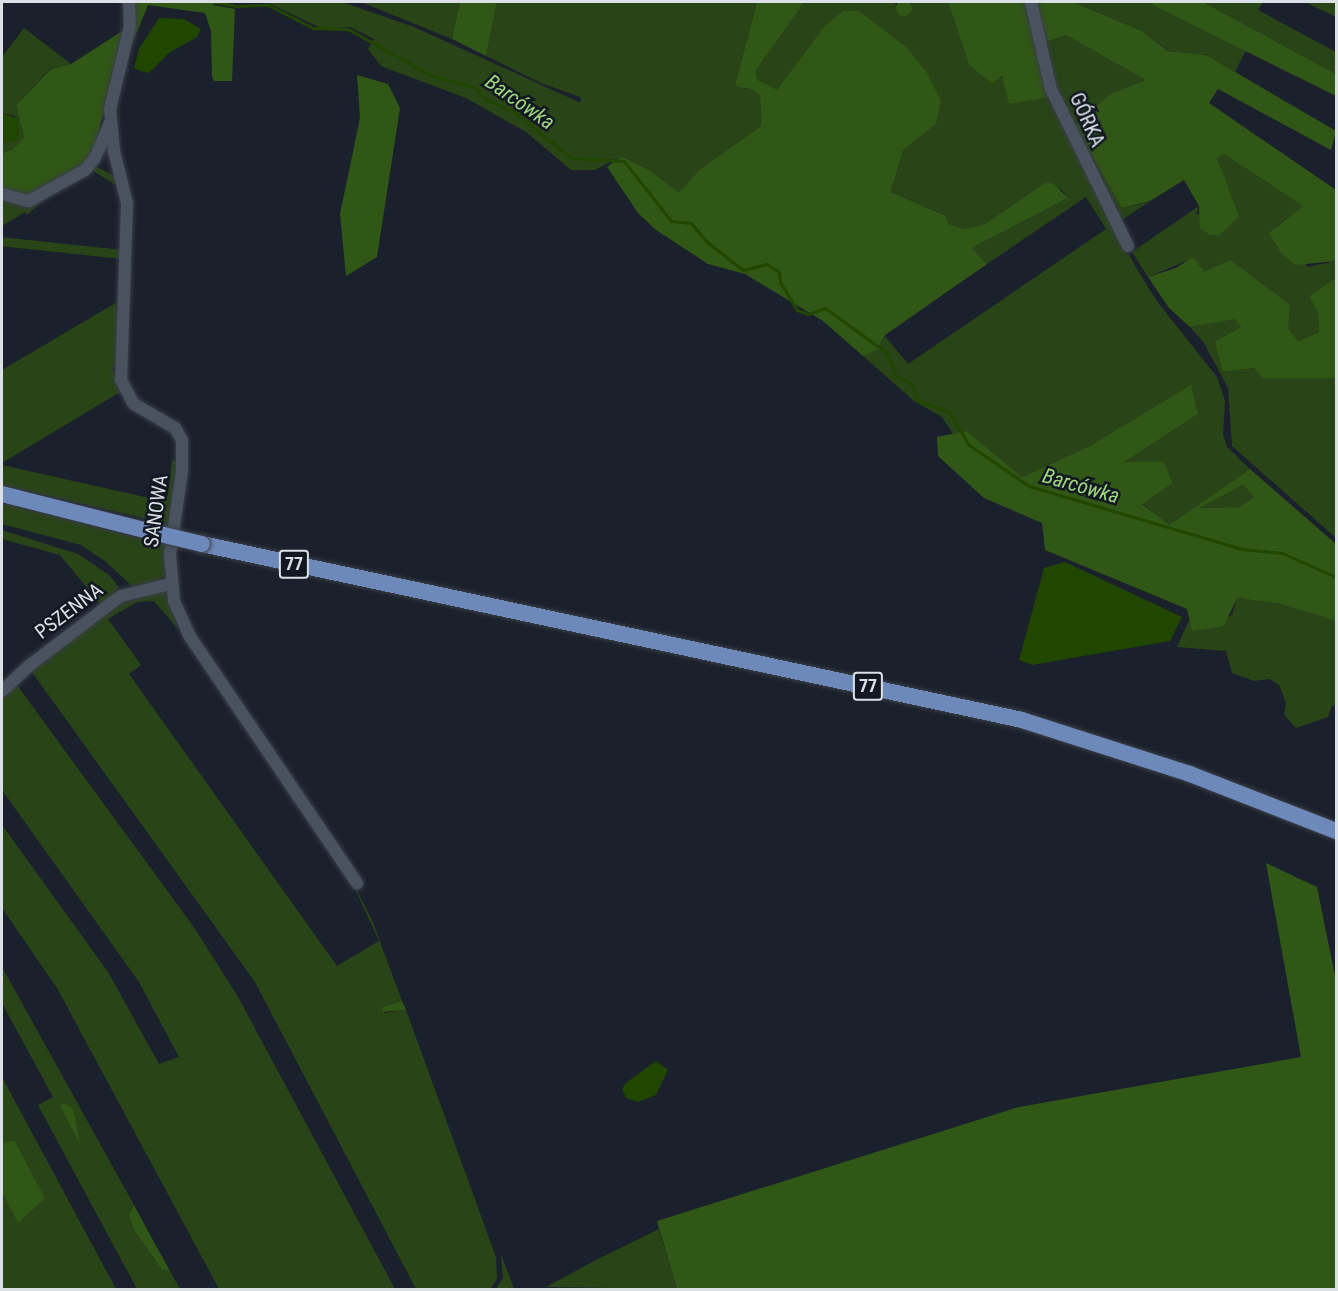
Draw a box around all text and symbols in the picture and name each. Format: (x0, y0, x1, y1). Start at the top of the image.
water label: Barcówka (481, 69, 559, 135)
street label: GÓRKA (1064, 89, 1110, 151)
water label: Barcówka (1040, 463, 1122, 509)
street label: SANOWA (139, 473, 173, 549)
road number: 77 (278, 549, 310, 579)
street label: PSZENNA (30, 578, 108, 644)
road number: 77 (852, 671, 884, 701)

